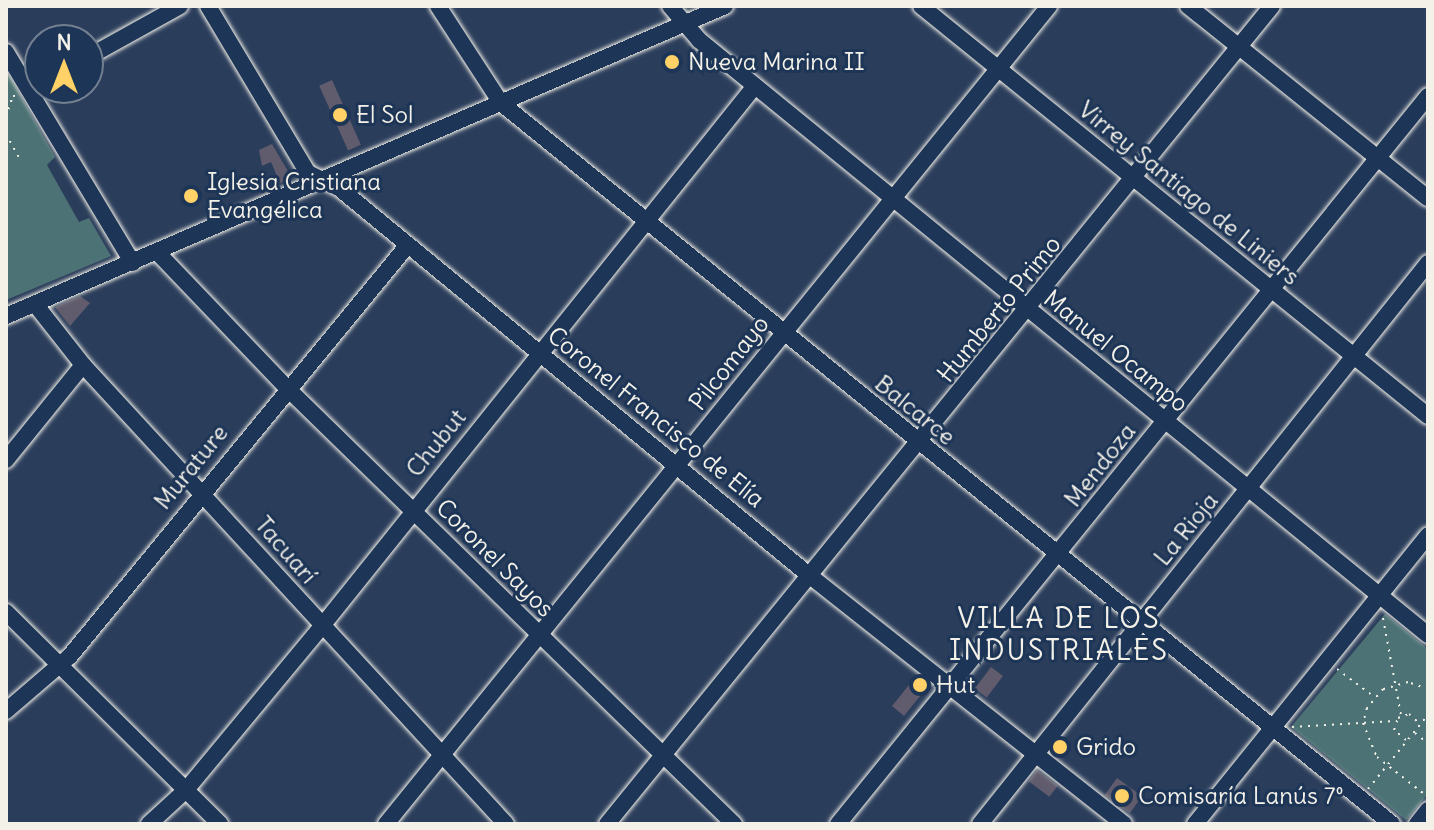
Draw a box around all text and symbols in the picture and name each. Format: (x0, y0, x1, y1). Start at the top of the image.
north arrow (24, 24, 104, 104)
text: N (56, 28, 72, 56)
place label: Nueva Marina II (688, 48, 865, 76)
marker: Nueva Marina II (663, 53, 681, 71)
street label: Virrey Santiago de Liniers (1073, 95, 1305, 291)
place label: El Sol (356, 101, 413, 129)
marker: El Sol (331, 106, 349, 124)
place label: Iglesia Cristiana Evangélica (207, 168, 381, 224)
marker: Iglesia Cristiana Evangélica (182, 187, 200, 205)
street label: Humberto Primo (931, 230, 1067, 388)
street label: Manuel Ocampo (1038, 284, 1194, 418)
street label: Pilcomayo (683, 310, 775, 416)
street label: Coronel Francisco de Elía (542, 321, 770, 513)
street label: Balcarce (869, 369, 961, 451)
street label: Chubut (400, 403, 472, 483)
street label: Mendoza (1058, 417, 1142, 513)
street label: Murature (148, 419, 234, 515)
street label: La Rioja (1148, 487, 1224, 571)
street label: Coronel Sayos (430, 493, 560, 623)
street label: Tacuarí (249, 511, 323, 589)
district label: VILLA DE LOS INDUSTRIALES (949, 601, 1169, 667)
place label: Hut (936, 671, 975, 699)
marker: Hut (911, 676, 929, 694)
place label: Grido (1076, 733, 1136, 761)
marker: Grido (1051, 738, 1069, 756)
place label: Comisaría Lanús 7° (1138, 782, 1343, 810)
marker: Comisaría Lanús 7° (1113, 787, 1131, 805)

